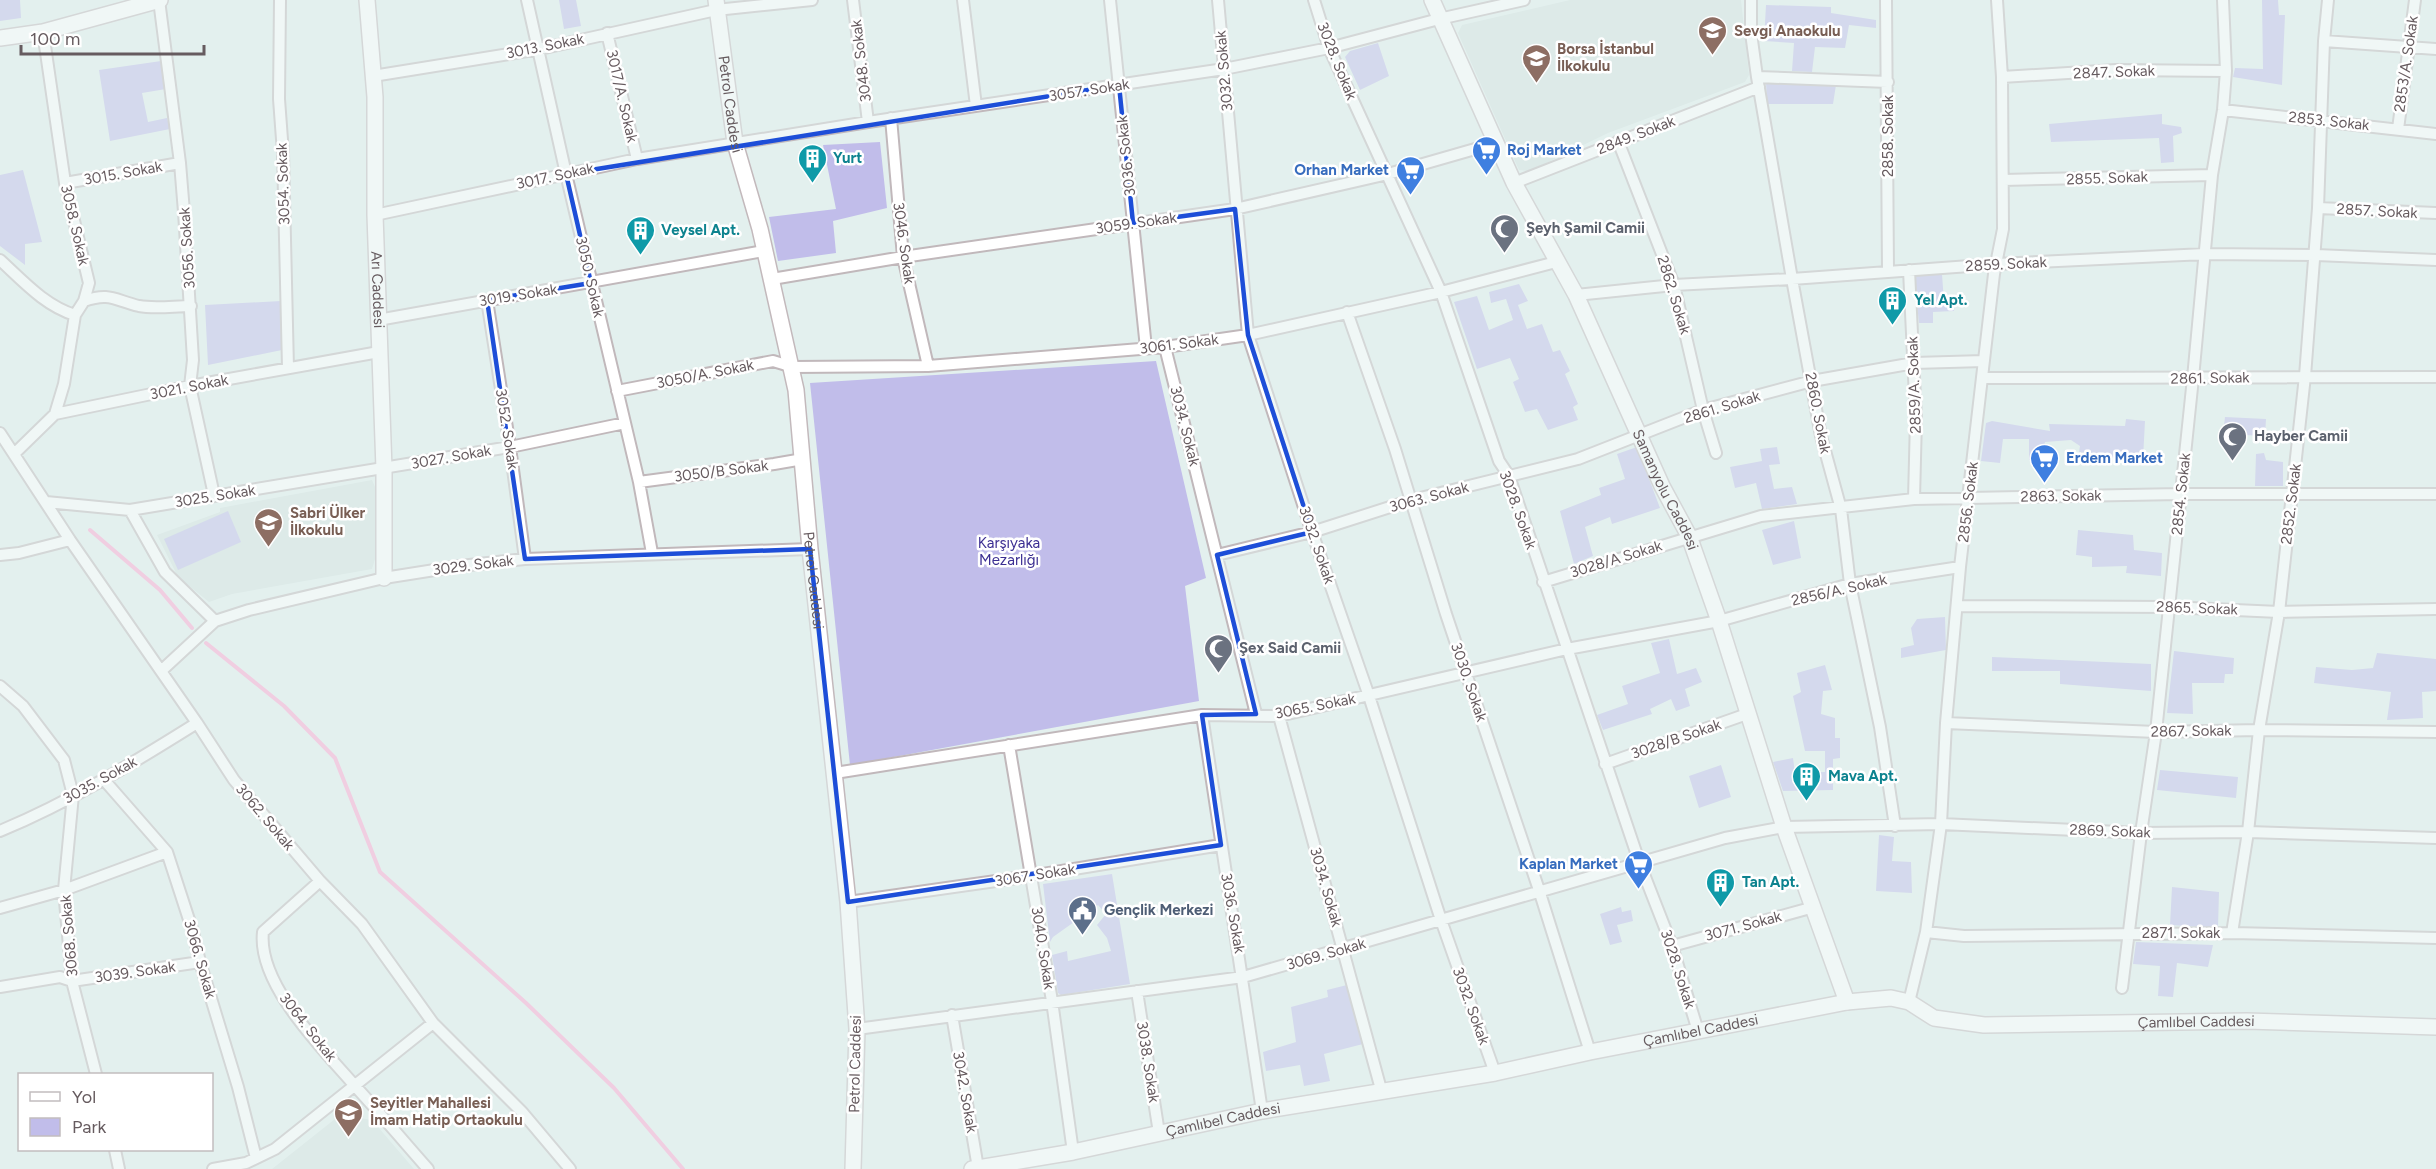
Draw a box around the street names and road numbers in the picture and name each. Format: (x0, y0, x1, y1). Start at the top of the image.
street label: 2853/A. Sokak (2390, 14, 2422, 113)
street label: 3048. Sokak (847, 18, 875, 103)
street label: 3028. Sokak (1313, 20, 1361, 103)
street label: 3013. Sokak (505, 29, 586, 62)
street label: 3032. Sokak (1211, 29, 1236, 112)
street label: 3017/A. Sokak (603, 48, 642, 145)
street label: Petrol Caddesi (714, 54, 746, 155)
street label: 2847. Sokak (2073, 62, 2156, 82)
street label: 3057. Sokak (1047, 75, 1131, 105)
street label: 2858. Sokak (1879, 94, 1897, 177)
street label: 2853. Sokak (2288, 108, 2371, 134)
street label: 2849. Sokak (1594, 112, 1678, 158)
street label: 3036. Sokak (1113, 114, 1139, 197)
street label: 3054. Sokak (273, 142, 293, 226)
street label: 3015. Sokak (82, 157, 164, 189)
street label: 3017. Sokak (515, 159, 596, 193)
street label: 2855. Sokak (2066, 168, 2149, 188)
street label: 3058. Sokak (57, 183, 93, 268)
street label: 2857. Sokak (2336, 200, 2419, 222)
street label: 3046. Sokak (889, 201, 919, 286)
street label: 3056. Sokak (175, 206, 199, 289)
street label: 3059. Sokak (1094, 208, 1178, 238)
street label: 3050. Sokak (572, 235, 608, 320)
street label: Arı Caddesi (367, 251, 388, 329)
street label: 2859. Sokak (1965, 253, 2048, 275)
street label: 2862. Sokak (1654, 254, 1695, 337)
street label: 3019. Sokak (477, 280, 559, 310)
street label: 3061. Sokak (1139, 330, 1220, 358)
street label: 2859/A. Sokak (1903, 335, 1925, 434)
street label: 3050/A. Sokak (655, 356, 756, 392)
street label: 2861. Sokak (2170, 368, 2250, 388)
street label: 3021. Sokak (148, 370, 230, 403)
street label: 2860. Sokak (1801, 371, 1835, 456)
street label: 3034. Sokak (1166, 384, 1204, 469)
street label: 3052. Sokak (492, 387, 522, 471)
street label: 2861. Sokak (1682, 387, 1763, 427)
street label: Samanyolu Caddesi (1629, 427, 1702, 552)
street label: 3027. Sokak (410, 441, 493, 473)
street label: 2854. Sokak (2168, 451, 2194, 536)
street label: 3050/B Sokak (673, 456, 770, 486)
street label: 2856. Sokak (1954, 460, 1982, 544)
street label: 2852. Sokak (2277, 462, 2305, 545)
street label: 3028. Sokak (1495, 468, 1541, 552)
street label: 3063. Sokak (1387, 478, 1471, 516)
street label: 3025. Sokak (173, 481, 257, 511)
street label: 2863. Sokak (2020, 486, 2102, 506)
street label: 3032. Sokak (1295, 504, 1339, 587)
street label: Petrol Caddesi (800, 531, 828, 630)
street label: 3028/A Sokak (1568, 536, 1665, 581)
street label: 3029. Sokak (431, 551, 515, 579)
street label: 2856/A. Sokak (1789, 570, 1889, 610)
street label: 2865. Sokak (2156, 598, 2239, 618)
street label: 3030. Sokak (1447, 640, 1491, 725)
street label: 3065. Sokak (1273, 689, 1358, 723)
street label: 3028/B Sokak (1629, 715, 1724, 763)
street label: 2867. Sokak (2150, 721, 2232, 741)
street label: 3035. Sokak (60, 752, 141, 808)
street label: 3062. Sokak (232, 780, 299, 855)
street label: 2869. Sokak (2069, 821, 2152, 841)
street label: 3034. Sokak (1306, 845, 1346, 930)
street label: 3067. Sokak (994, 860, 1077, 890)
street label: 3036. Sokak (1217, 871, 1249, 955)
street label: 3068. Sokak (56, 894, 82, 978)
street label: 3040. Sokak (1028, 905, 1059, 991)
street label: 3071. Sokak (1703, 907, 1784, 945)
street label: 3066. Sokak (180, 917, 220, 1001)
street label: 2871. Sokak (2142, 924, 2221, 942)
street label: 3028. Sokak (1657, 927, 1699, 1012)
street label: 3069. Sokak (1284, 934, 1368, 974)
street label: 3039. Sokak (94, 957, 177, 987)
street label: 3032. Sokak (1449, 965, 1494, 1048)
street label: 3064. Sokak (276, 989, 341, 1066)
street label: Çamlıbel Caddesi (1642, 1010, 1760, 1050)
street label: Çamlıbel Caddesi (2138, 1012, 2255, 1032)
street label: Petrol Caddesi (845, 1015, 865, 1113)
street label: 3038. Sokak (1133, 1020, 1163, 1105)
street label: 3042. Sokak (949, 1050, 981, 1135)
street label: Çamlıbel Caddesi (1164, 1099, 1282, 1141)

